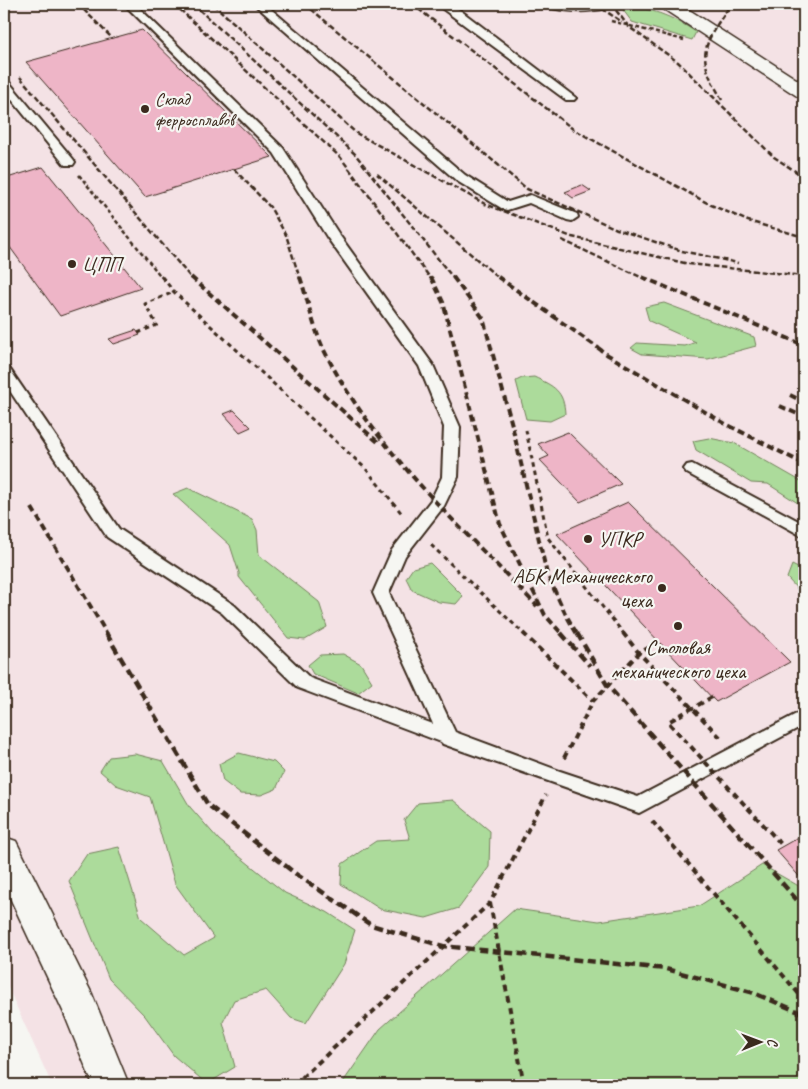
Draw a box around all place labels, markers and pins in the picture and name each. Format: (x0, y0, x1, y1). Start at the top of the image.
place label: Склад ферросплавов (155, 88, 237, 131)
marker: Склад ферросплавов (139, 103, 151, 115)
place label: ЦПП (82, 251, 125, 277)
marker: ЦПП (66, 258, 78, 270)
place label: УПКР (598, 526, 645, 552)
marker: УПКР (582, 533, 594, 545)
place label: АБК Механического цеха (513, 563, 654, 613)
marker: АБК Механического цеха (656, 582, 668, 594)
marker: Столовая механического цеха (672, 620, 684, 632)
place label: Столовая механического цеха (611, 634, 747, 684)

